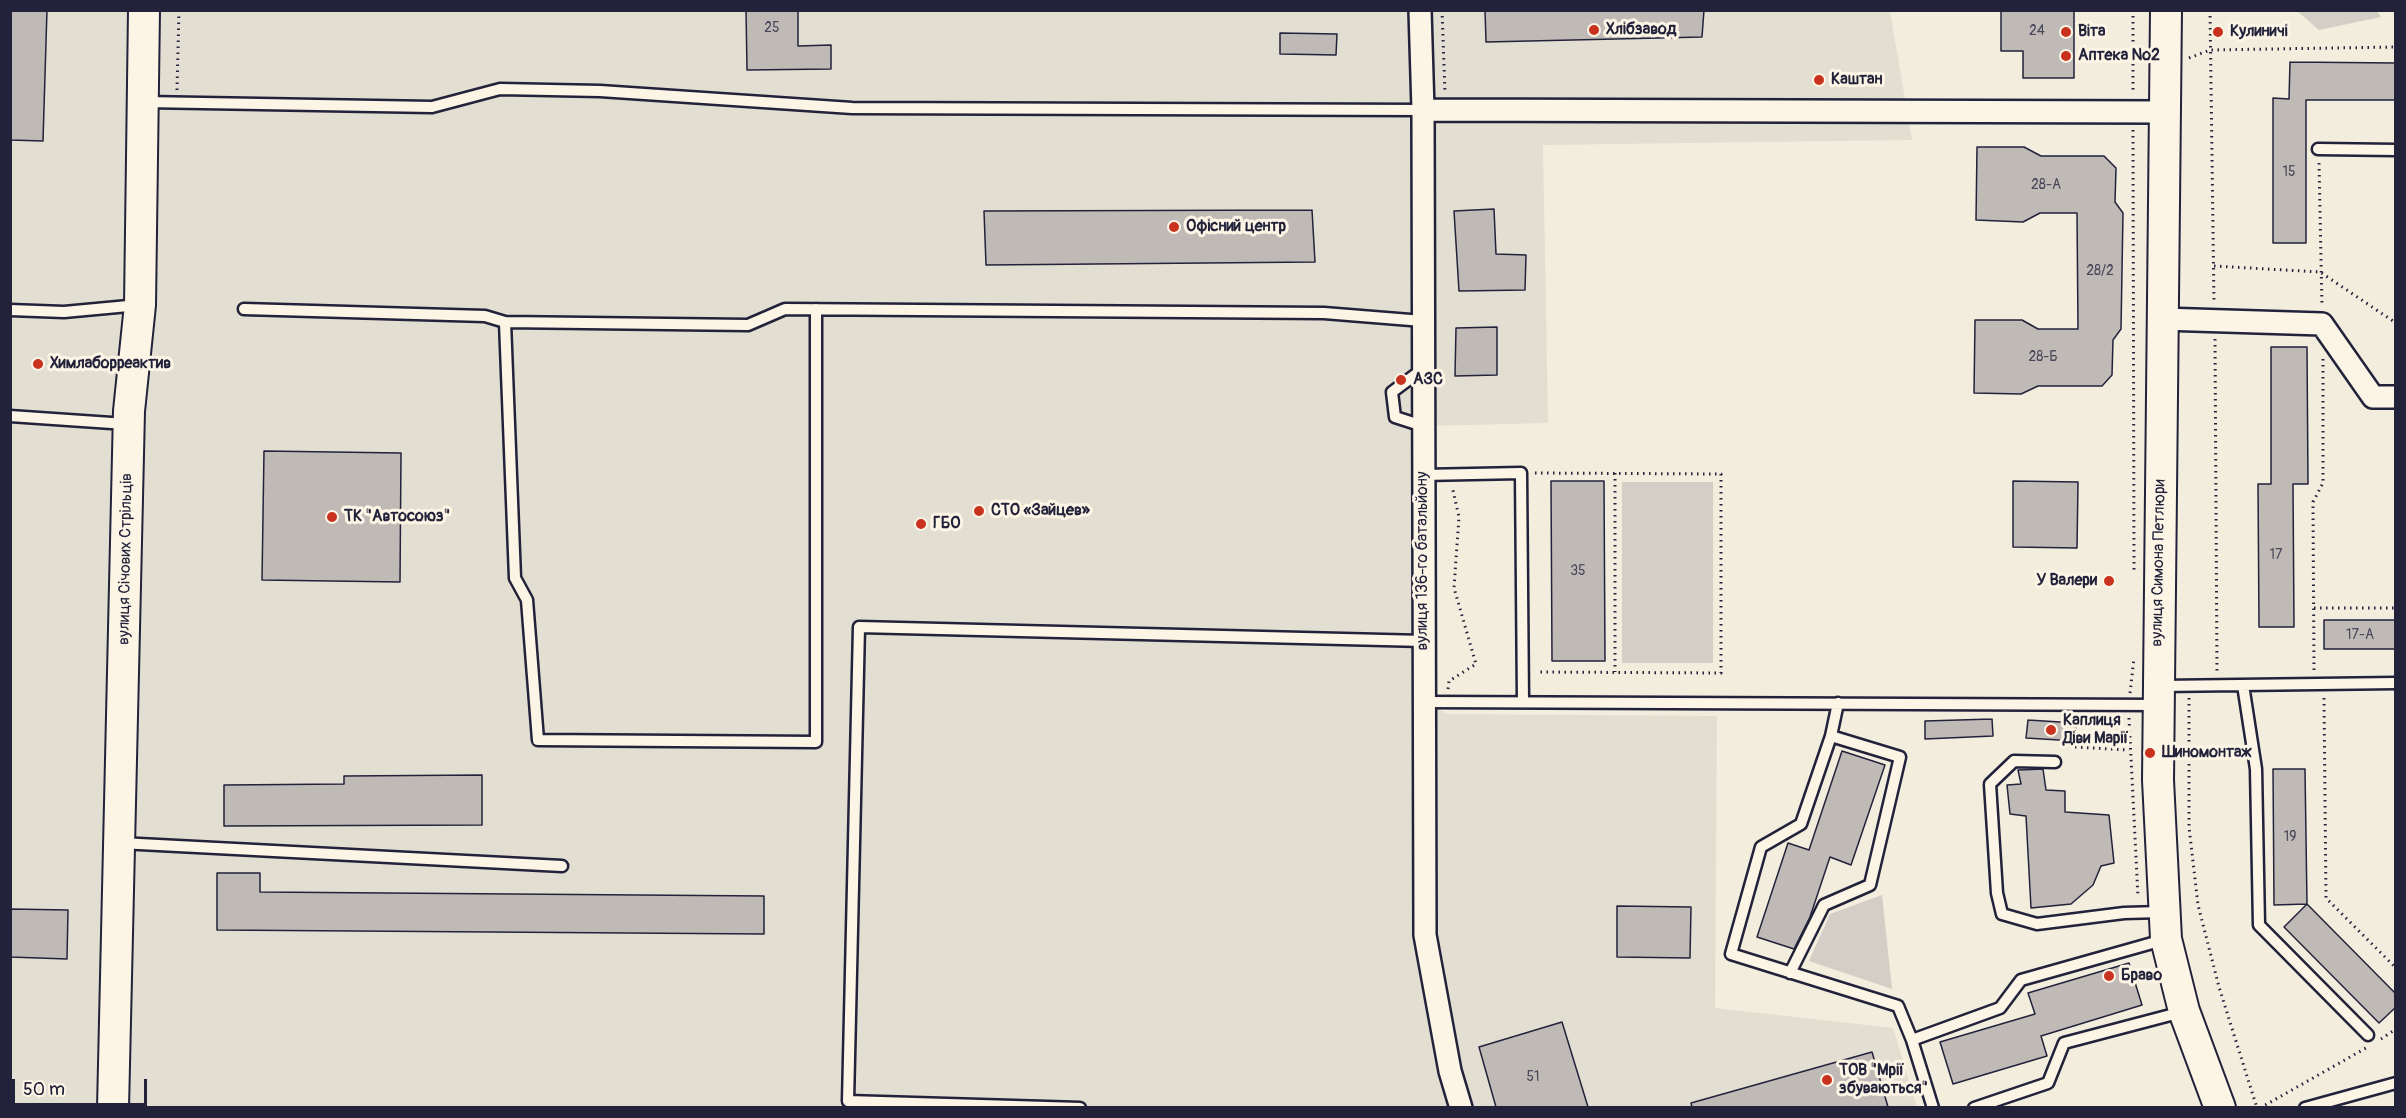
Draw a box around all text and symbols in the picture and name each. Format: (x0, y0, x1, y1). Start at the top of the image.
house number: 25 (764, 20, 780, 36)
place label: Хлібзавод (1606, 20, 1676, 40)
place label: Віта (2078, 22, 2105, 42)
place label: Кулиничі (2230, 22, 2288, 42)
marker: Хлібзавод (1587, 23, 1601, 37)
house number: 24 (2029, 23, 2045, 39)
marker: Віта (2059, 25, 2073, 39)
marker: Кулиничі (2211, 25, 2225, 39)
place label: Аптека №2 (2078, 46, 2160, 66)
marker: Аптека №2 (2059, 49, 2073, 63)
place label: Каштан (1831, 70, 1882, 90)
marker: Каштан (1812, 73, 1826, 87)
house number: 15 (2282, 164, 2296, 180)
house number: 28-А (2031, 177, 2061, 193)
place label: Офісний центр (1186, 217, 1286, 237)
marker: Офісний центр (1167, 220, 1181, 234)
house number: 28/2 (2086, 263, 2114, 279)
house number: 28-Б (2028, 349, 2058, 365)
place label: Химлаборреактив (50, 354, 171, 374)
marker: Химлаборреактив (31, 357, 45, 371)
place label: АЗС (1413, 370, 1443, 390)
marker: АЗС (1394, 373, 1408, 387)
street label: вулиця 136-го батальйону (1413, 471, 1433, 651)
street label: вулиця Січових Стрільців (115, 473, 137, 645)
street label: вулиця Симона Петлюри (2148, 479, 2170, 647)
place label: СТО «Зайцев» (991, 501, 1090, 521)
marker: СТО «Зайцев» (972, 504, 986, 518)
place label: ТК "Автосоюз" (344, 507, 450, 527)
marker: ТК "Автосоюз" (325, 510, 339, 524)
place label: ГБО (933, 514, 960, 534)
marker: ГБО (914, 517, 928, 531)
house number: 17 (2270, 547, 2282, 563)
house number: 35 (1570, 563, 1586, 579)
place label: У Валери (2036, 571, 2097, 591)
marker: У Валери (2102, 574, 2116, 588)
house number: 17-А (2346, 627, 2374, 643)
place label: Каплиця Діви Марії (2063, 711, 2129, 749)
marker: Каплиця Діви Марії (2044, 723, 2058, 737)
place label: Шиномонтаж (2162, 743, 2252, 763)
marker: Шиномонтаж (2143, 746, 2157, 760)
house number: 19 (2284, 829, 2296, 845)
place label: Браво (2121, 966, 2162, 986)
marker: Браво (2102, 969, 2116, 983)
place label: ТОВ "Мрії збуваються" (1839, 1061, 1928, 1099)
scale bar (15, 1067, 150, 1105)
house number: 51 (1526, 1069, 1540, 1085)
marker: ТОВ "Мрії збуваються" (1820, 1073, 1834, 1087)
text: 50 m (23, 1078, 65, 1101)

